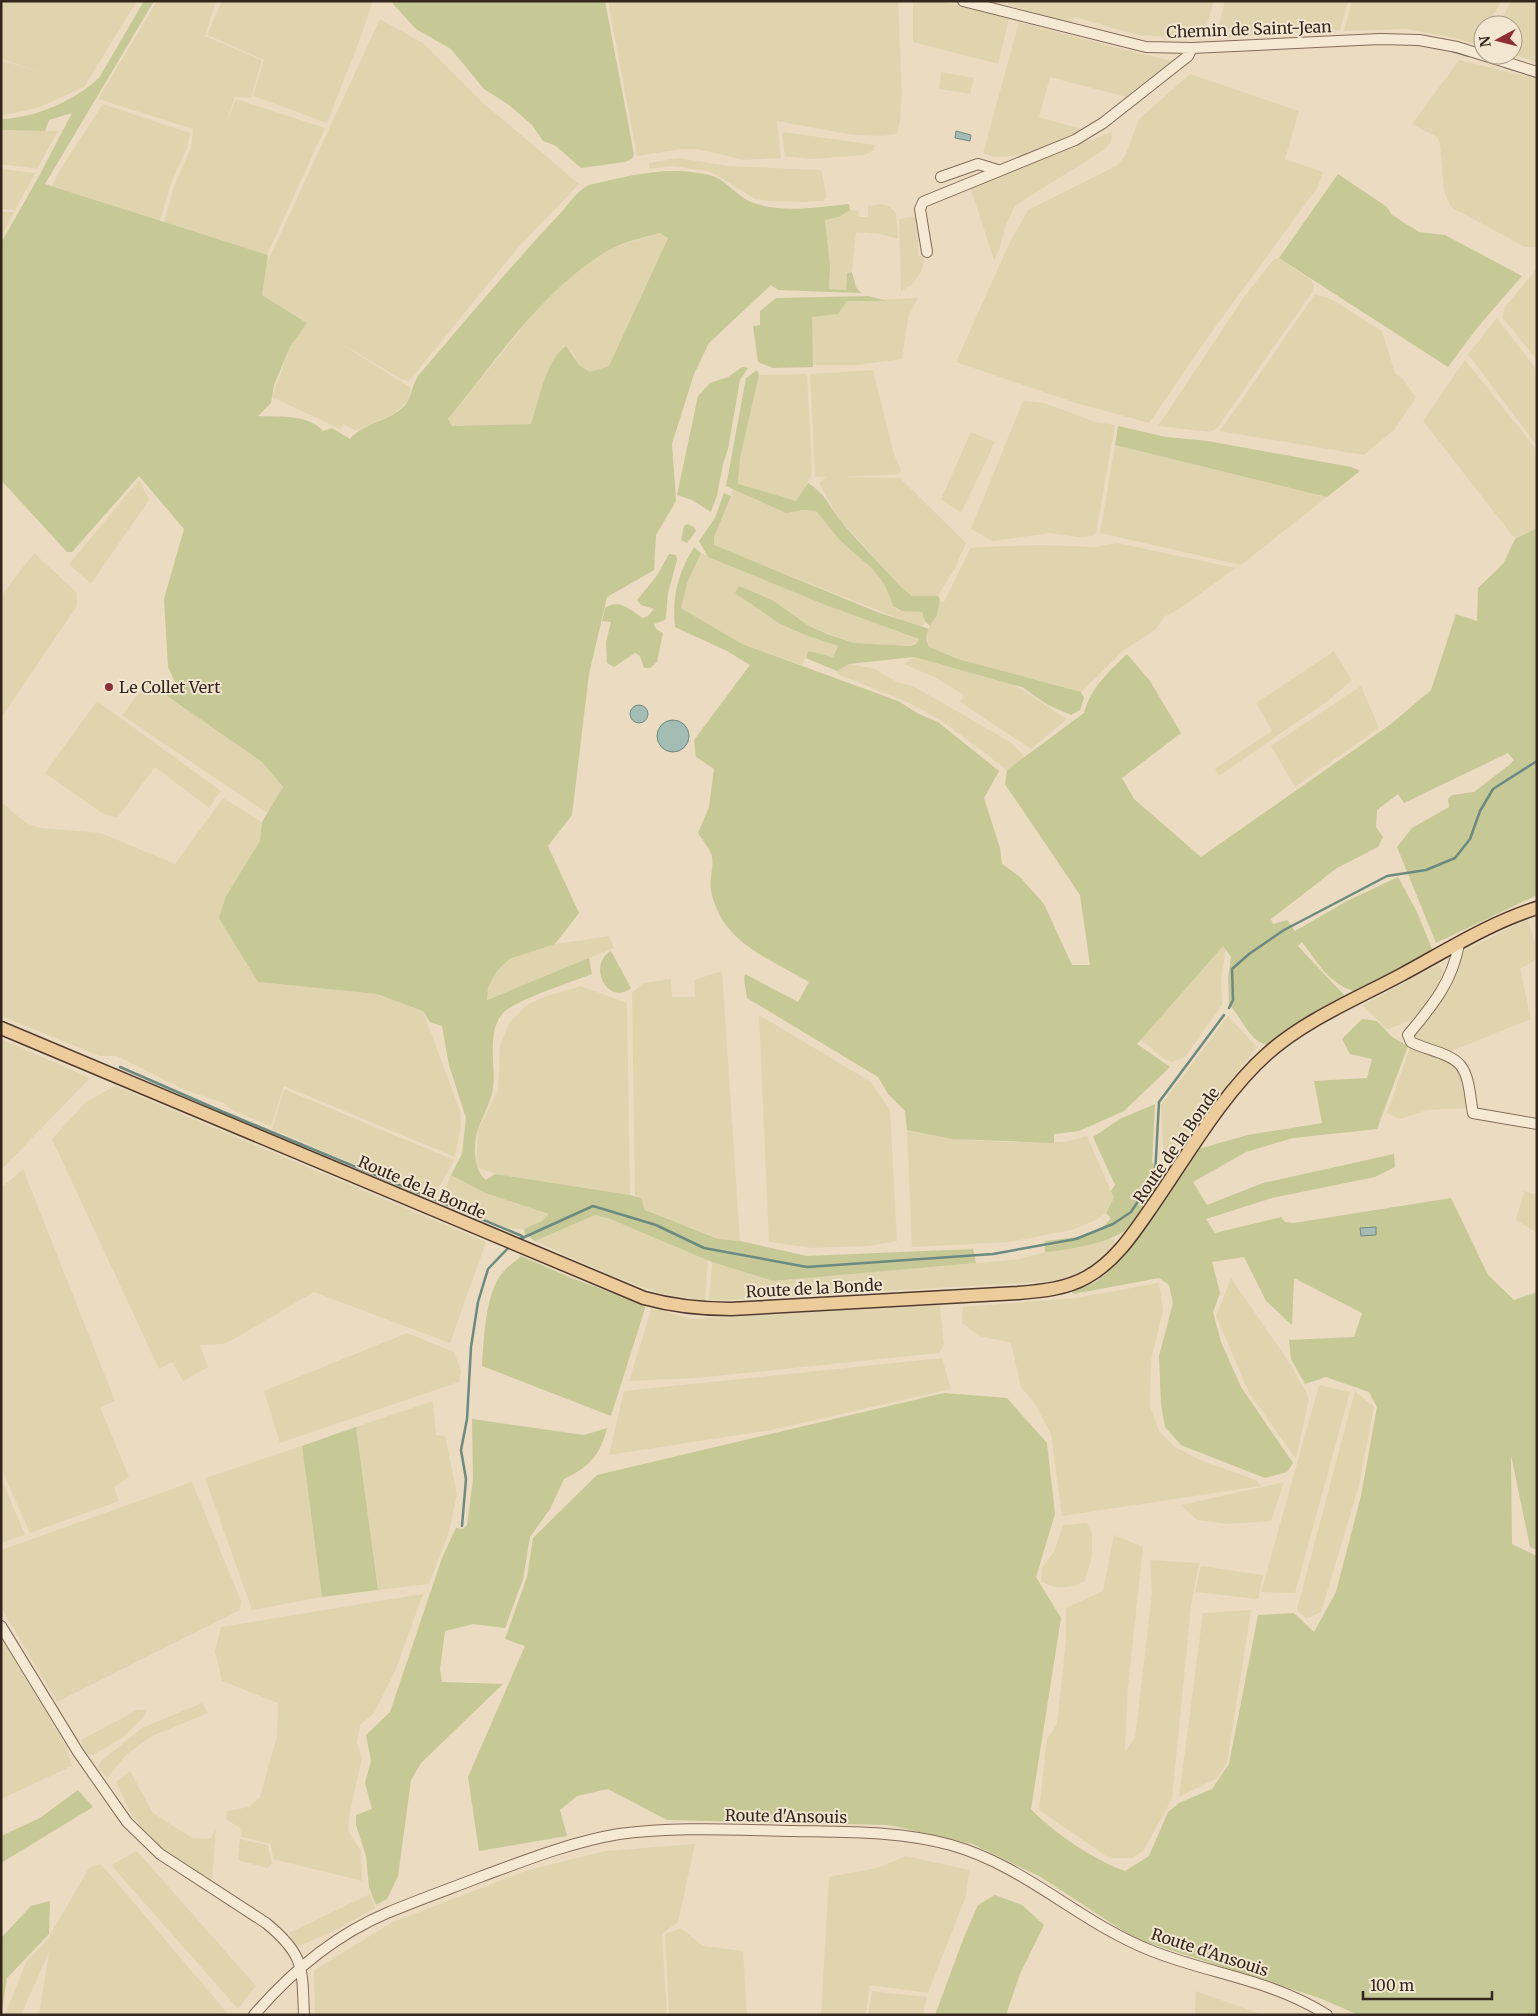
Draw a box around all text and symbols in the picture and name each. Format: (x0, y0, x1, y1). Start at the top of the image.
north arrow (1473, 15, 1523, 65)
street label: Chemin de Saint-Jean (1166, 16, 1332, 42)
text: N (1475, 35, 1495, 48)
place label: Le Collet Vert (119, 677, 221, 697)
marker: Le Collet Vert (103, 681, 115, 693)
street label: Route de la Bonde (1129, 1083, 1223, 1207)
street label: Route de la Bonde (355, 1151, 489, 1223)
street label: Route de la Bonde (745, 1274, 883, 1302)
street label: Route d'Ansouis (725, 1805, 847, 1827)
street label: Route d'Ansouis (1149, 1924, 1271, 1980)
scale bar (1363, 1968, 1492, 2000)
text: 100 m (1370, 1976, 1414, 1995)

